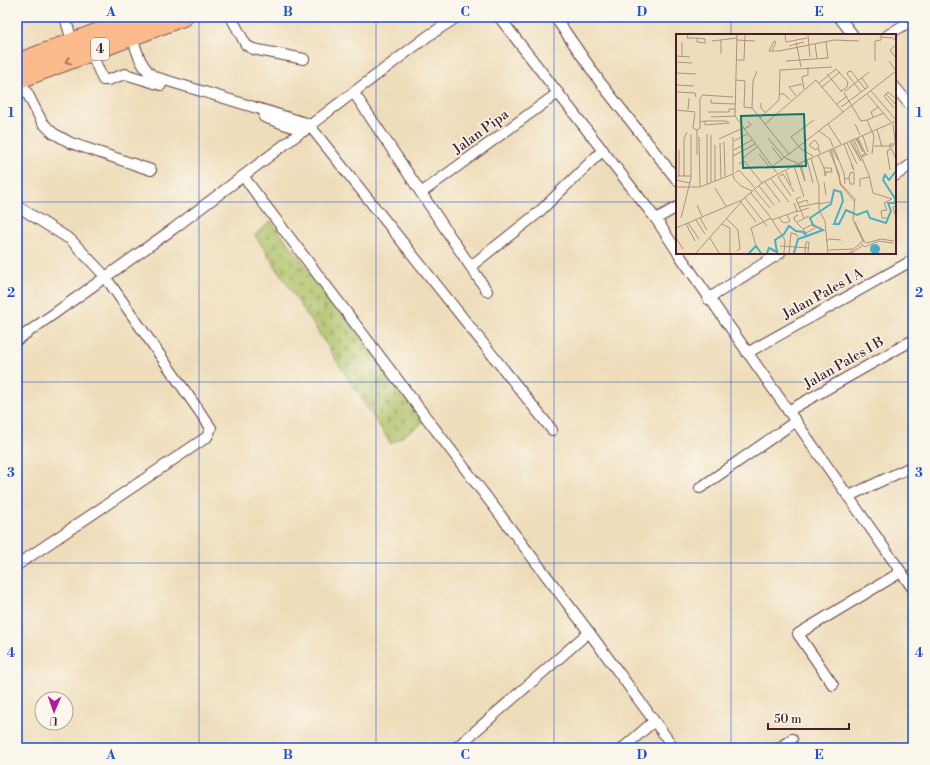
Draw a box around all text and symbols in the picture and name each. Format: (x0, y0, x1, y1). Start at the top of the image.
text: A (105, 4, 116, 20)
text: B (283, 4, 293, 20)
text: C (460, 4, 470, 20)
text: D (637, 4, 647, 20)
text: E (814, 4, 824, 20)
inset map (676, 34, 896, 254)
road number: 4 (91, 38, 109, 60)
one-way arrow (65, 56, 72, 64)
text: 1 (8, 105, 15, 121)
street label: Jalan Pipa (449, 105, 513, 159)
text: 1 (916, 105, 923, 121)
street label: Jalan Pales I A (779, 264, 867, 324)
text: 2 (7, 285, 15, 301)
text: 2 (915, 285, 923, 301)
street label: Jalan Pales I B (800, 333, 887, 394)
text: 3 (7, 465, 15, 481)
text: 3 (915, 465, 923, 481)
text: 4 (7, 645, 16, 661)
text: 4 (915, 645, 924, 661)
north arrow (34, 691, 74, 731)
scale bar (768, 705, 849, 731)
text: 50 m (774, 712, 802, 727)
text: U (49, 713, 58, 727)
text: A (105, 747, 116, 763)
text: B (283, 747, 293, 763)
text: C (460, 747, 470, 763)
text: D (637, 747, 647, 763)
text: E (814, 747, 824, 763)

